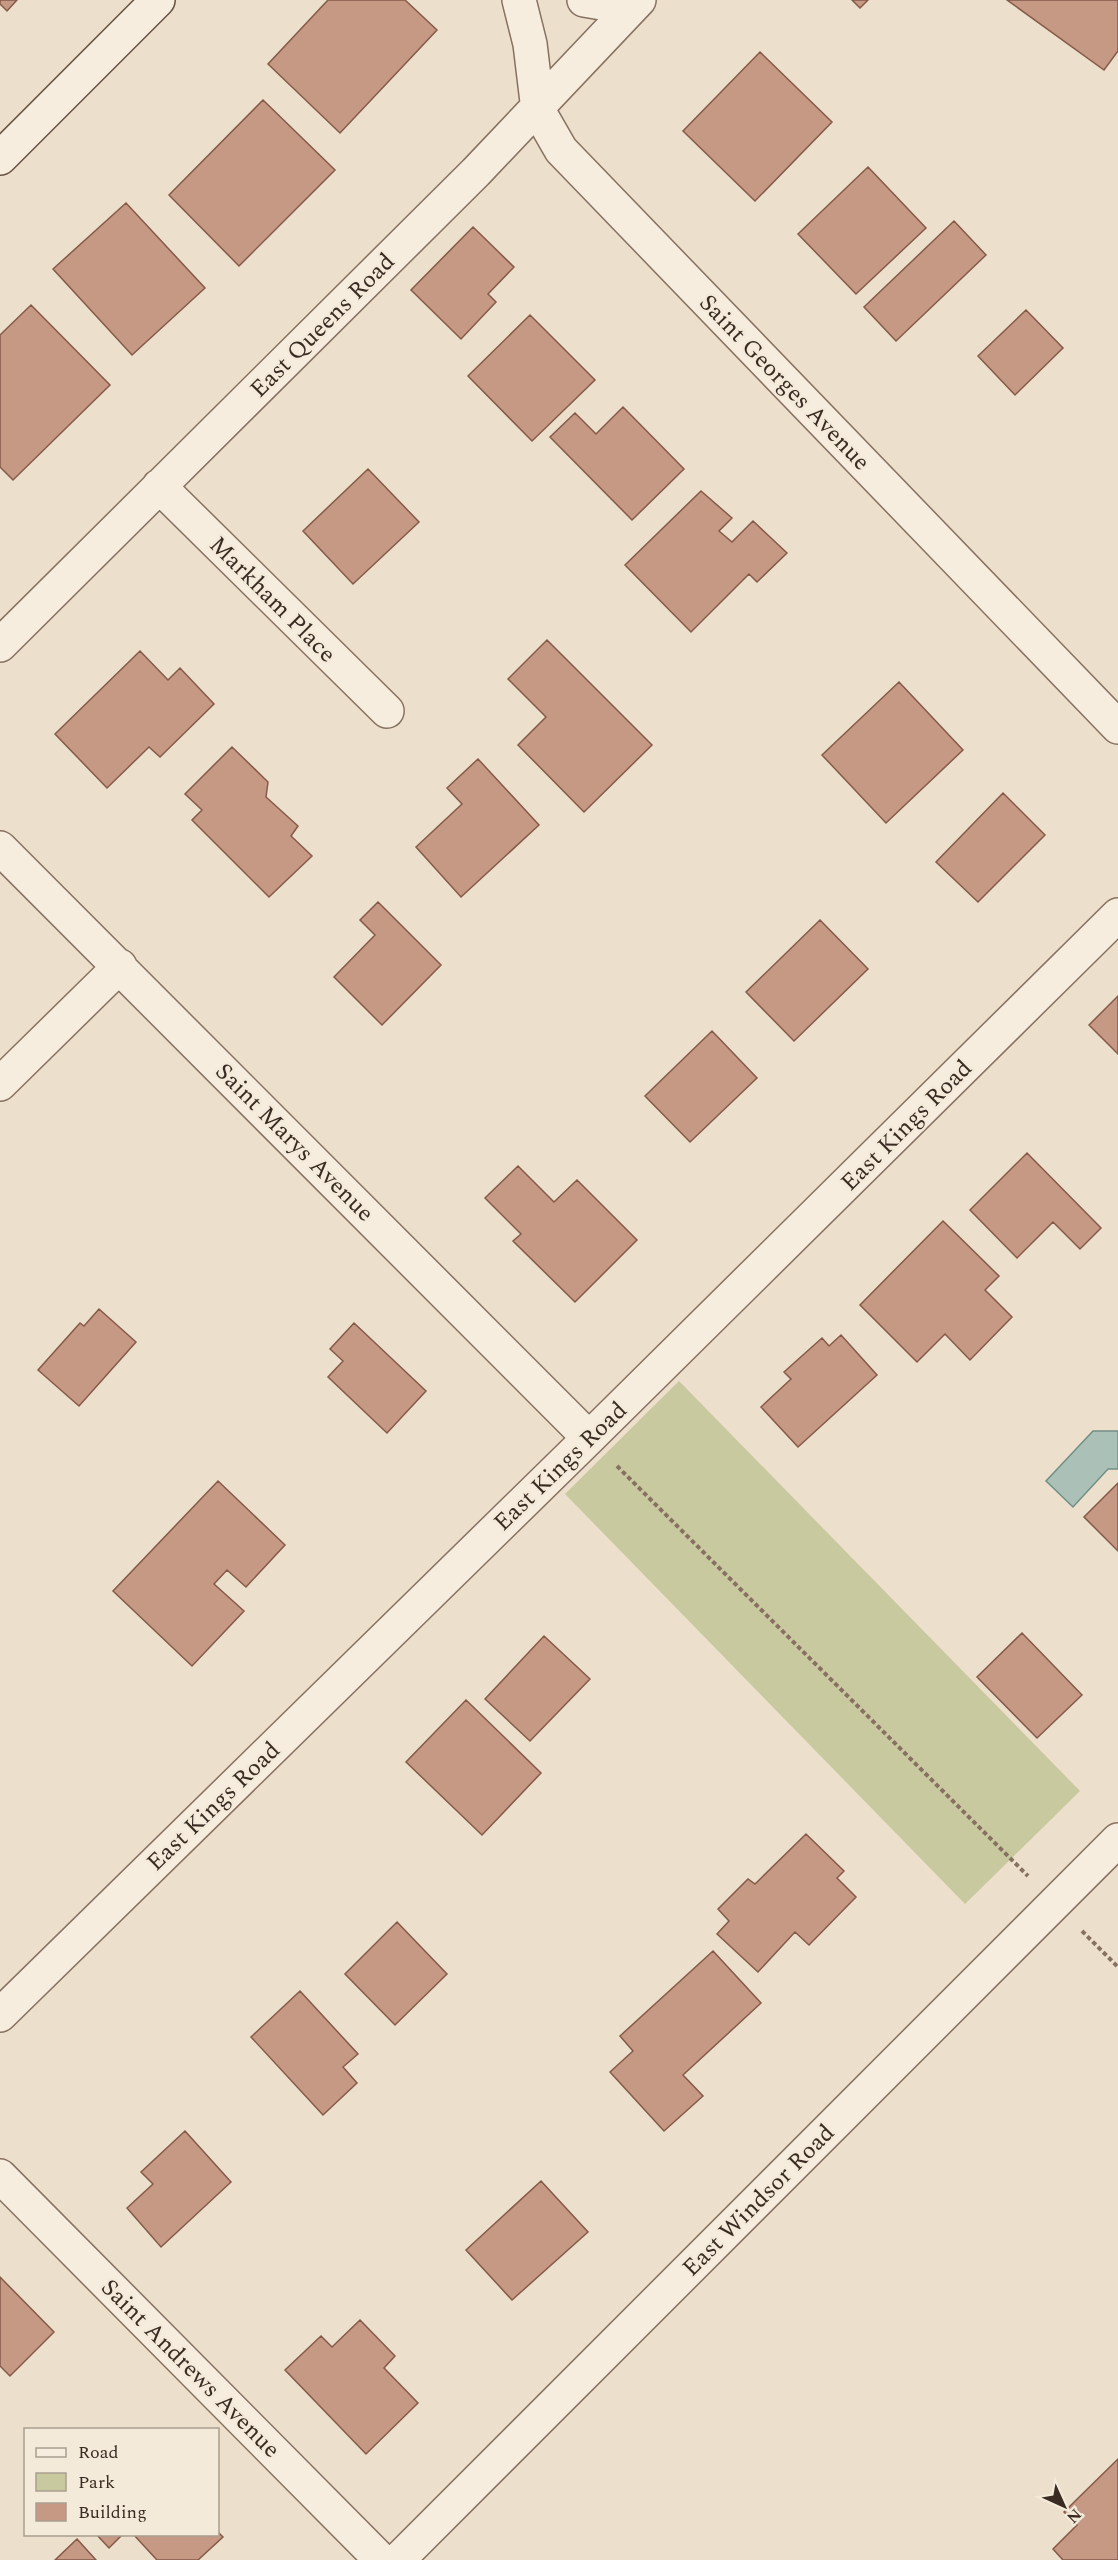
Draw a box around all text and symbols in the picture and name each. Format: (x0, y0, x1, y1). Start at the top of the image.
street label: East Queens Road (242, 245, 403, 406)
street label: Saint Georges Avenue (690, 286, 878, 479)
street label: Markham Place (201, 528, 344, 671)
street label: East Kings Road (833, 1052, 981, 1200)
street label: Saint Marys Avenue (206, 1055, 382, 1231)
street label: East Kings Road (486, 1393, 636, 1540)
street label: East Kings Road (139, 1733, 289, 1880)
street label: East Windsor Road (674, 2116, 843, 2285)
street label: Saint Andrews Avenue (92, 2271, 288, 2467)
legend (24, 2428, 219, 2536)
text: Road (78, 2439, 119, 2466)
text: Park (78, 2469, 115, 2496)
north arrow (1034, 2476, 1094, 2536)
text: Building (78, 2499, 147, 2526)
text: N (1061, 2503, 1087, 2529)

